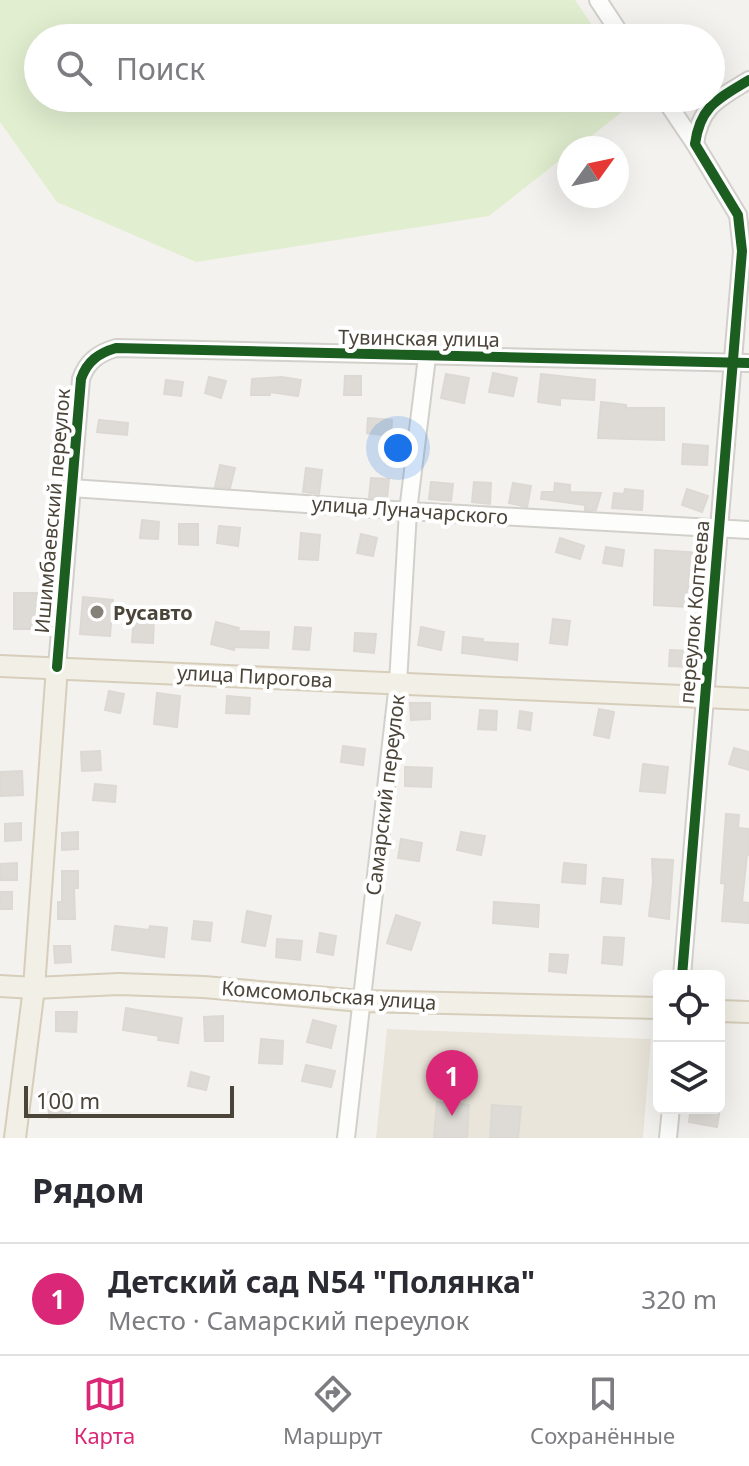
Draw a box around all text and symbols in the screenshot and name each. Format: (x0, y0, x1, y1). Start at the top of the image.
search box (24, 24, 725, 112)
icon: search (52, 46, 96, 90)
text: Поиск (116, 48, 205, 89)
north arrow (557, 136, 629, 208)
street label: Тувинская улица (338, 323, 500, 353)
street label: Ишимбаевский переулок (28, 387, 76, 635)
your location (378, 428, 418, 468)
street label: улица Луначарского (311, 490, 509, 530)
street label: переулок Коптеева (673, 519, 715, 705)
place label: Русавто (113, 599, 193, 626)
marker: Русавто (88, 603, 106, 621)
street label: улица Пирогова (176, 658, 334, 694)
street label: Самарский переулок (359, 693, 411, 897)
map controls (653, 970, 725, 1114)
button: locate (653, 970, 725, 1042)
street label: Комсомольская улица (221, 974, 437, 1016)
button: layers (653, 1042, 725, 1114)
pin: 1 (426, 1050, 478, 1116)
scale bar (24, 1082, 234, 1118)
text: 100 m (36, 1085, 100, 1115)
text: Рядом (32, 1167, 145, 1213)
text: Детский сад N54 "Полянка" (108, 1261, 535, 1302)
text: 1 (51, 1281, 65, 1317)
text: 320 m (641, 1281, 717, 1317)
text: Место · Самарский переулок (108, 1302, 469, 1338)
tab: Карта (74, 1372, 135, 1450)
tab: Маршрут (283, 1372, 382, 1450)
tab: Сохранённые (530, 1372, 675, 1450)

